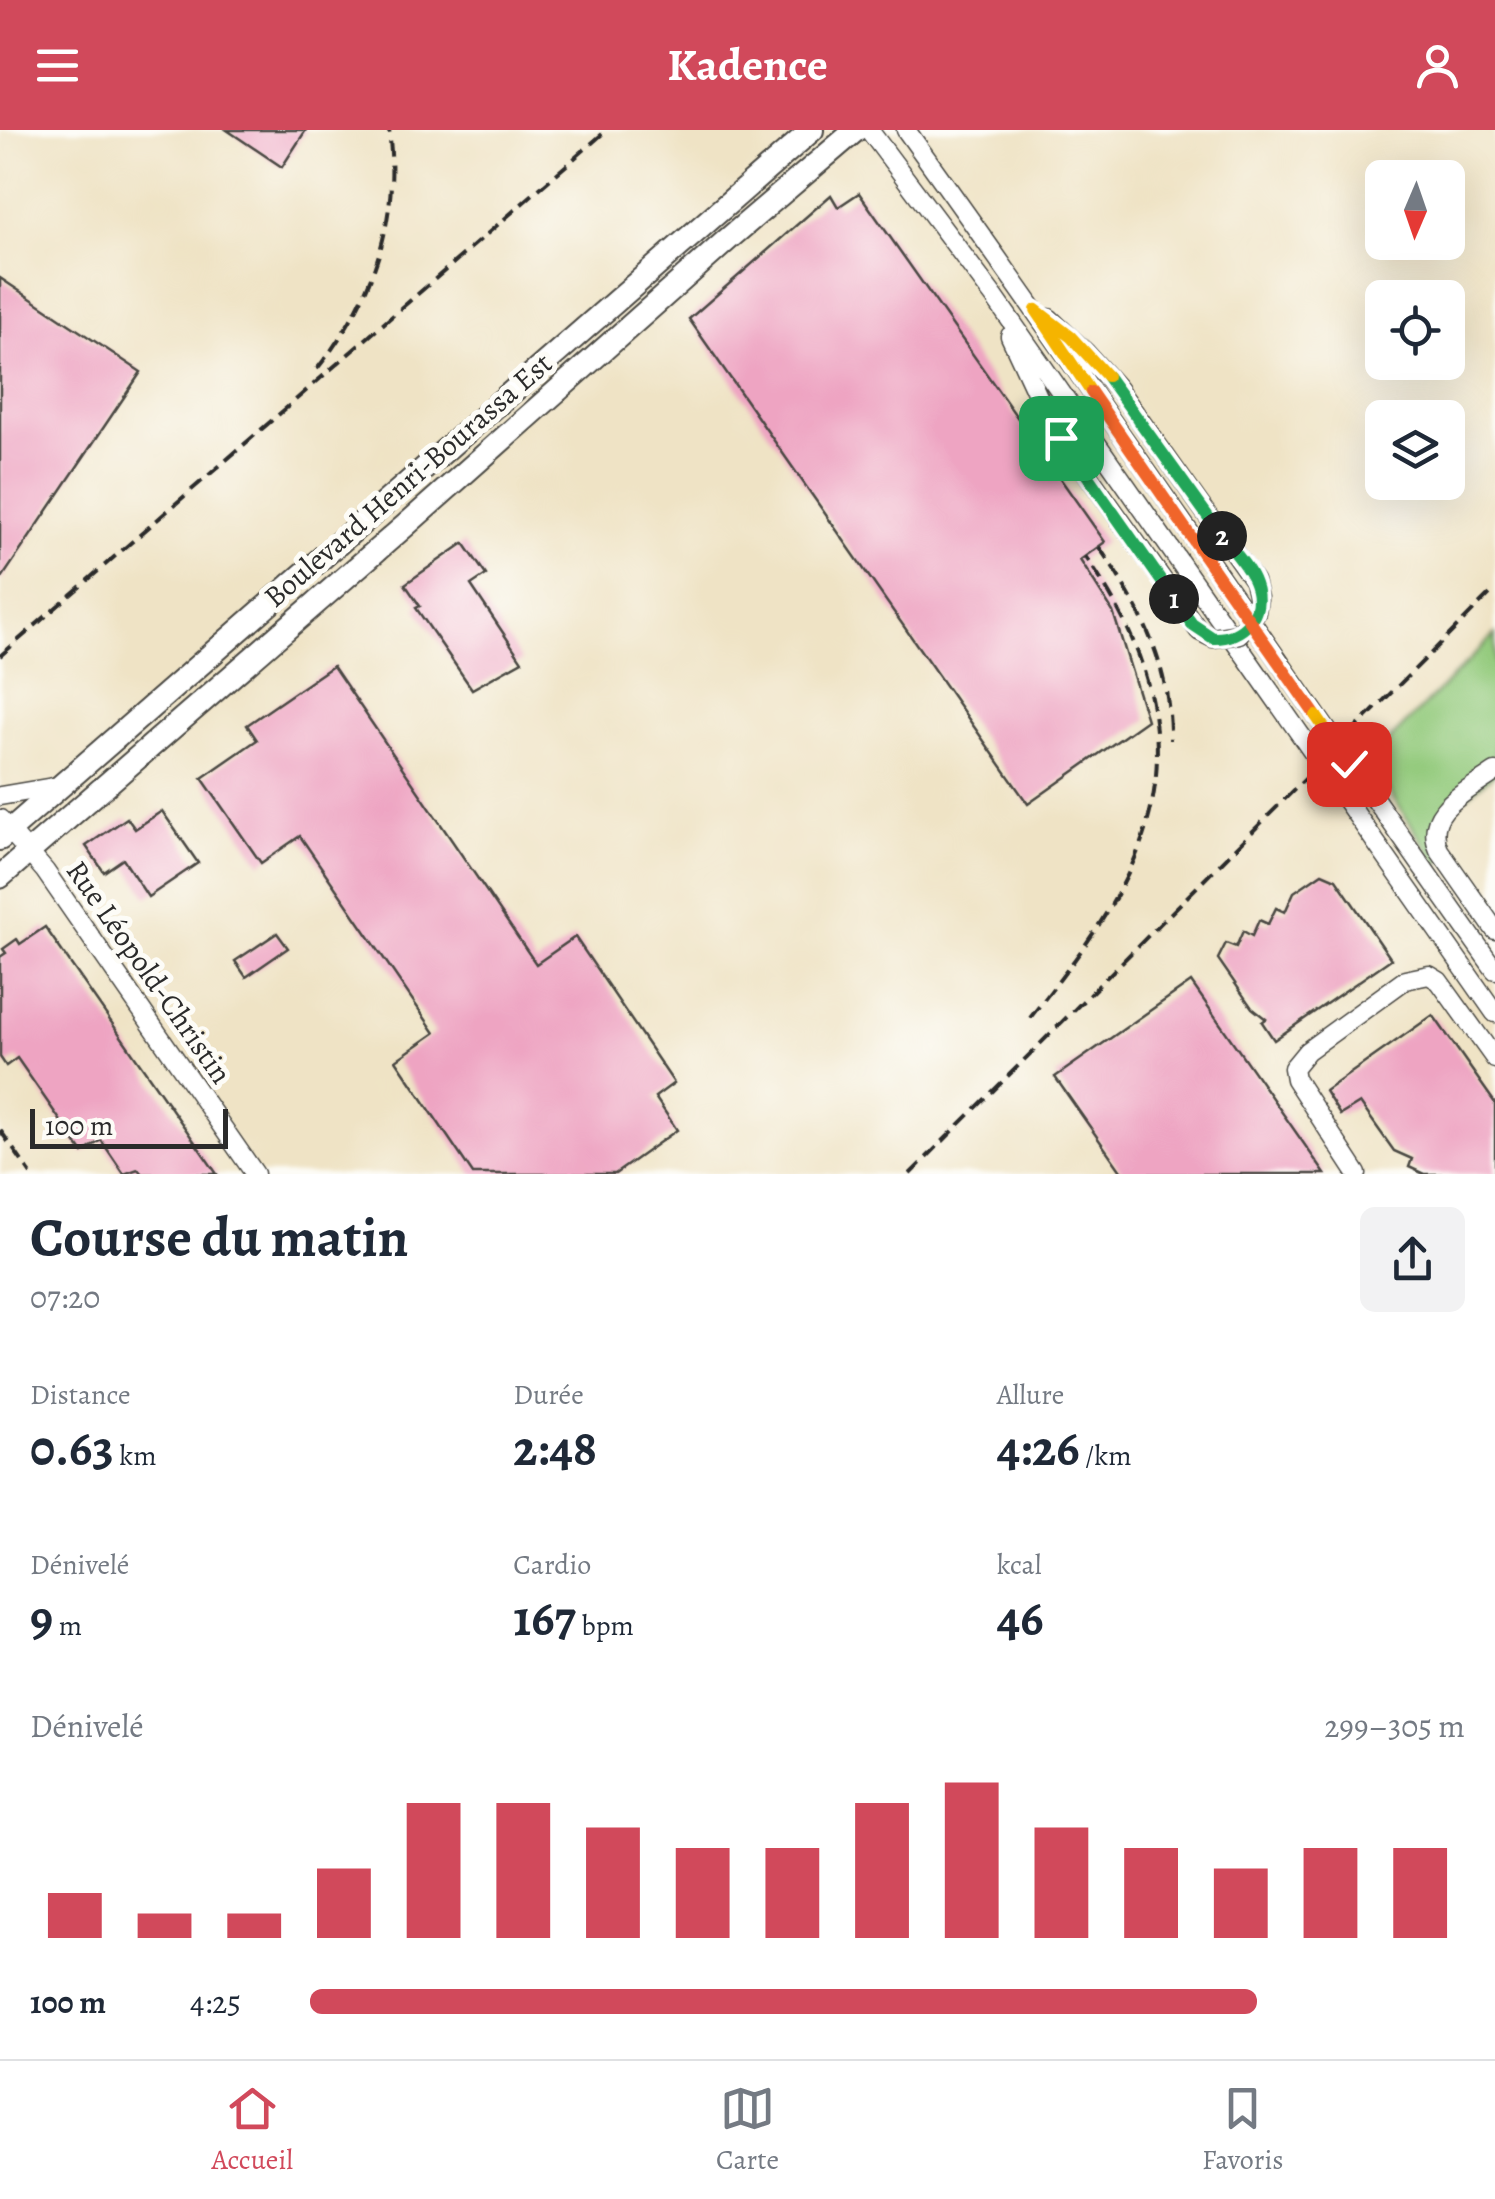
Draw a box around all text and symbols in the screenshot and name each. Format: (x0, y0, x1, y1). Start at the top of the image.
text: Kadence (667, 34, 828, 96)
icon: menu (30, 38, 85, 93)
icon: person (1410, 38, 1465, 93)
north arrow (1365, 160, 1465, 260)
map controls (1365, 160, 1465, 500)
button: locate (1365, 280, 1465, 380)
street label: Boulevard Henri-Bourassa Est (255, 344, 561, 616)
pin (1019, 396, 1104, 481)
button: layers (1365, 400, 1465, 500)
icon: arrive (1034, 411, 1089, 466)
pin: 2 (1197, 511, 1247, 561)
text: 2 (1215, 517, 1229, 555)
pin: 1 (1149, 574, 1199, 624)
text: 1 (1169, 580, 1179, 618)
pin (1307, 722, 1392, 807)
icon: check (1322, 737, 1377, 792)
street label: Rue Léopold-Christin (57, 852, 241, 1092)
scale bar (30, 1104, 228, 1148)
text: 100 m (45, 1107, 113, 1145)
text: Course du matin (30, 1200, 408, 1275)
button: share (1360, 1207, 1465, 1312)
text: 07:20 (30, 1275, 100, 1319)
text: Distance (30, 1376, 130, 1414)
text: Durée (513, 1376, 584, 1414)
text: Allure (997, 1376, 1064, 1414)
text: 0.63 (30, 1414, 114, 1482)
text: 2:48 (513, 1414, 597, 1482)
text: 4:26 (997, 1414, 1080, 1482)
text: km (114, 1437, 157, 1475)
text: /km (1080, 1437, 1132, 1475)
text: Dénivelé (30, 1546, 129, 1584)
text: Cardio (513, 1546, 591, 1584)
text: kcal (997, 1546, 1042, 1584)
text: 9 (30, 1584, 53, 1652)
text: 167 (513, 1584, 576, 1652)
text: 46 (997, 1584, 1044, 1652)
text: m (53, 1607, 82, 1645)
text: bpm (576, 1607, 634, 1645)
text: Dénivelé (30, 1704, 144, 1748)
text: 299–305 m (1324, 1704, 1465, 1748)
text: 100 m (30, 1980, 106, 2024)
text: 4:25 (190, 1980, 241, 2024)
tab: Accueil (211, 2081, 293, 2179)
tab: Carte (716, 2081, 779, 2179)
tab: Favoris (1202, 2081, 1284, 2179)

